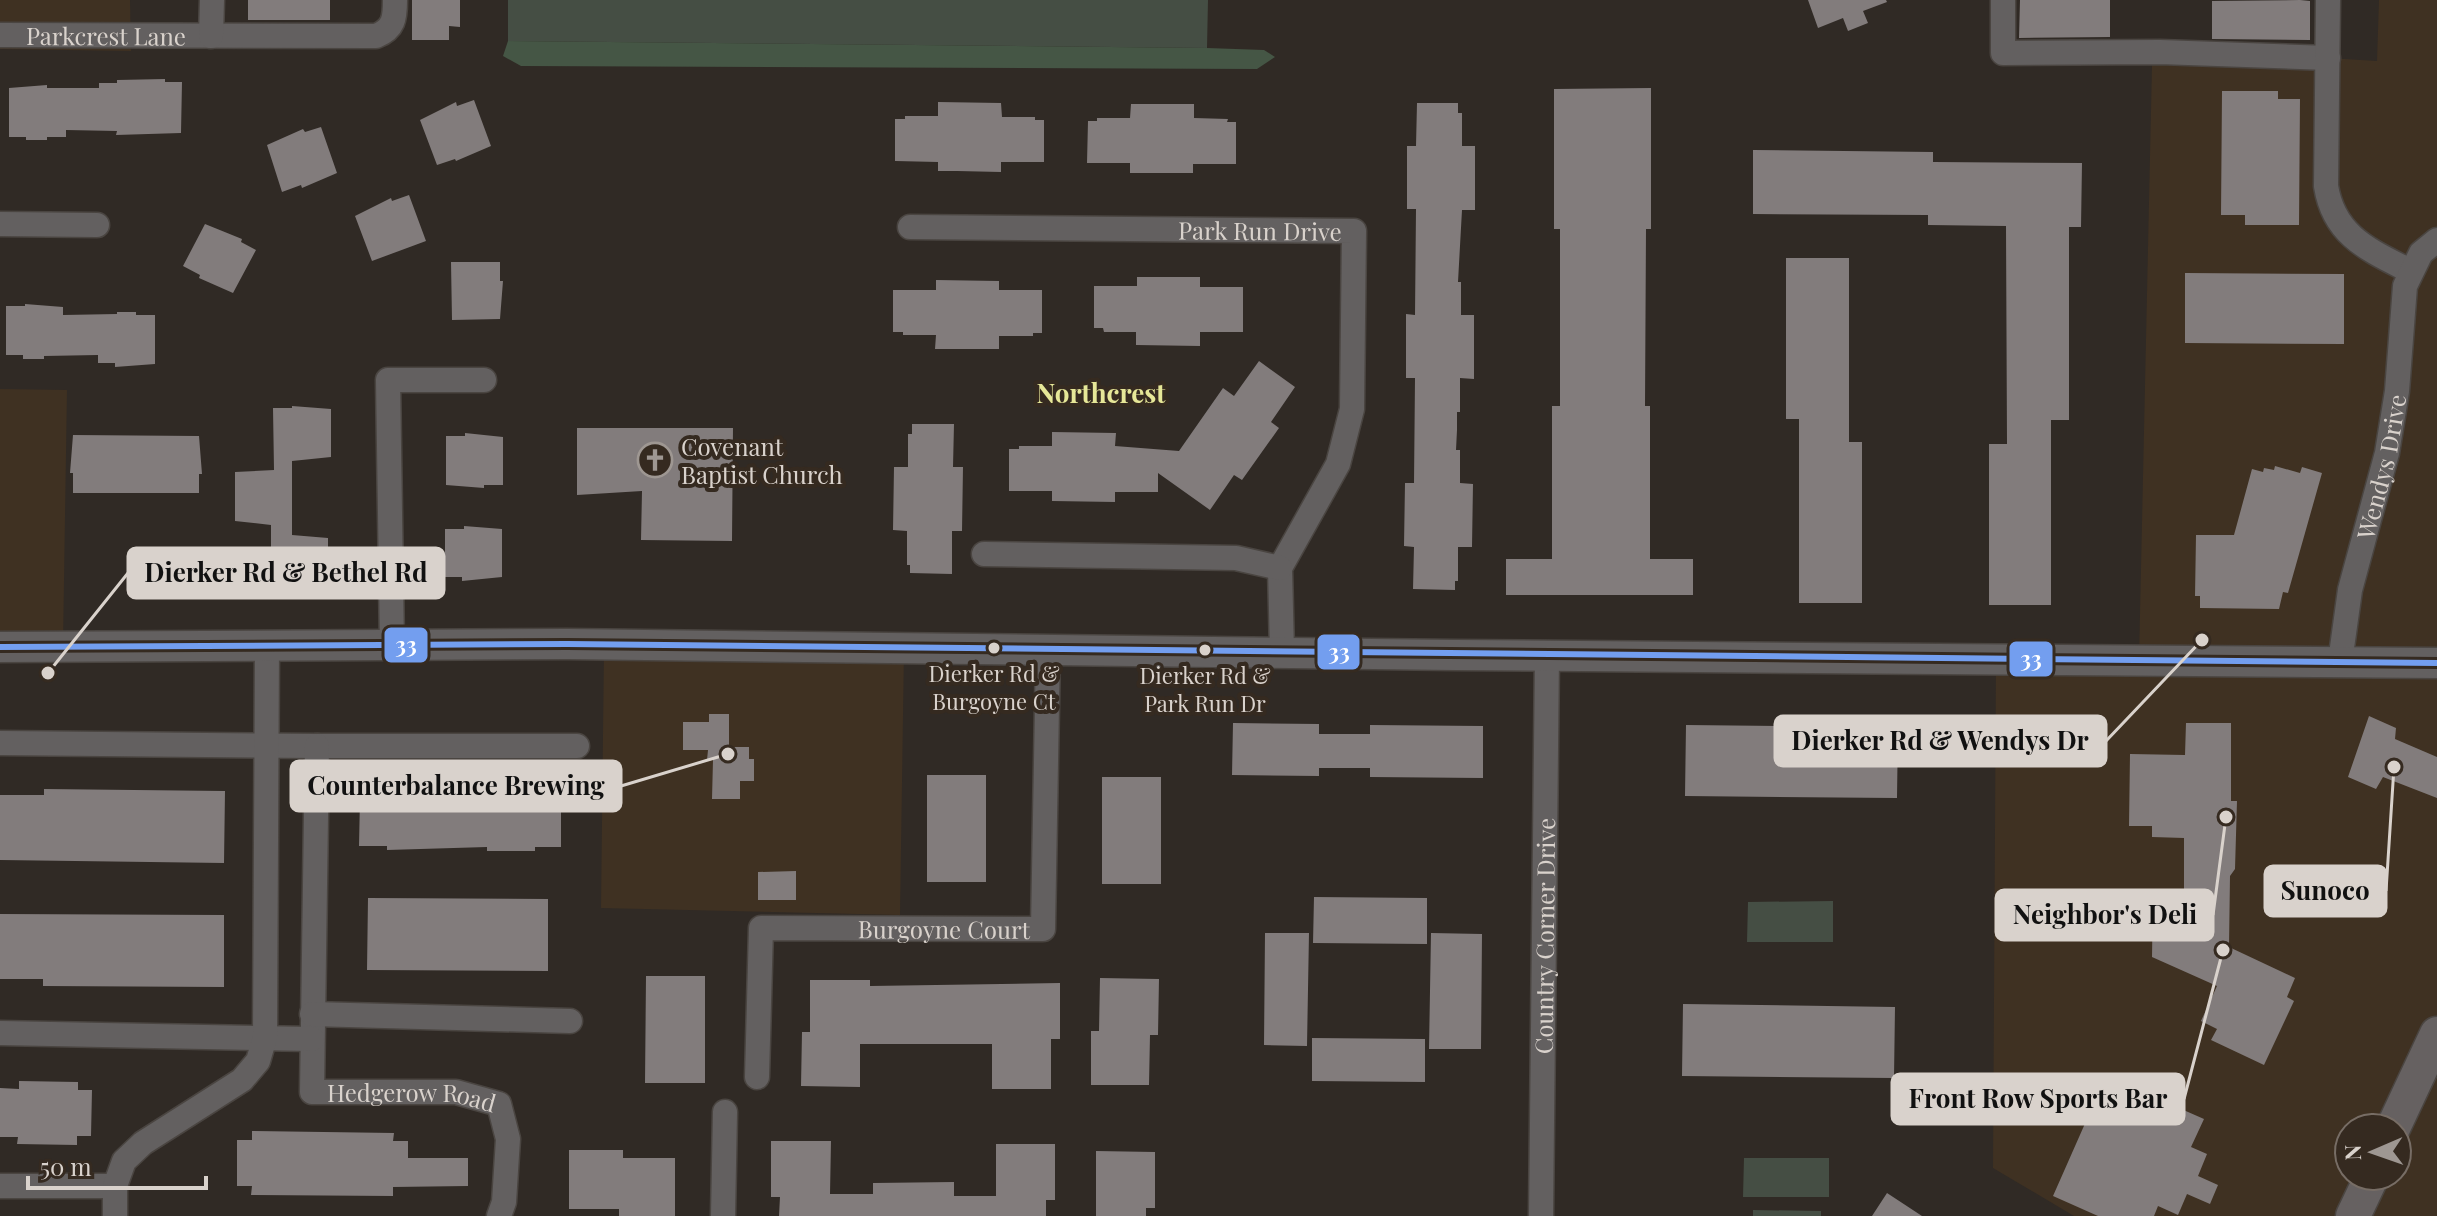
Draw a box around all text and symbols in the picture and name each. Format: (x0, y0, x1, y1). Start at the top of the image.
street label: Parkcrest Lane (26, 19, 186, 51)
street label: Park Run Drive (1178, 213, 1342, 247)
district label: Northcrest (1037, 375, 1166, 410)
street label: Wendys Drive (2348, 392, 2412, 544)
place label: Covenant Baptist Church (681, 430, 843, 490)
church icon: Covenant Baptist Church (636, 441, 674, 479)
callout: Dierker Rd & Bethel Rd (128, 548, 444, 598)
text: Dierker Rd & Bethel Rd (144, 554, 428, 589)
line badge: 33 (383, 626, 429, 664)
text: 33 (395, 629, 417, 659)
line badge: 33 (1316, 633, 1361, 671)
text: 33 (1328, 636, 1350, 666)
marker: Dierker Rd & Burgoyne Ct (986, 640, 1002, 656)
line badge: 33 (2008, 640, 2054, 678)
marker: Dierker Rd & Park Run Dr (1197, 642, 1213, 658)
text: 33 (2020, 643, 2042, 673)
place label: Dierker Rd & Burgoyne Ct (928, 658, 1060, 716)
place label: Dierker Rd & Park Run Dr (1139, 660, 1271, 718)
callout: Dierker Rd & Wendys Dr (1775, 716, 2106, 766)
text: Dierker Rd & Wendys Dr (1791, 722, 2089, 757)
callout: Counterbalance Brewing (291, 761, 621, 811)
text: Counterbalance Brewing (307, 767, 605, 802)
street label: Country Corner Drive (1527, 818, 1561, 1054)
callout: Sunoco (2265, 866, 2386, 916)
text: Sunoco (2280, 872, 2370, 907)
callout: Neighbor's Deli (1996, 890, 2213, 940)
text: Neighbor's Deli (2013, 896, 2197, 931)
street label: Burgoyne Court (858, 912, 1031, 945)
callout: Front Row Sports Bar (1892, 1074, 2184, 1124)
street label: Hedgerow Road (327, 1076, 500, 1118)
text: Front Row Sports Bar (1909, 1080, 2167, 1115)
north arrow (2333, 1112, 2413, 1192)
scale bar (28, 1140, 206, 1190)
text: N (2337, 1144, 2367, 1161)
text: 50 m (40, 1150, 92, 1182)

